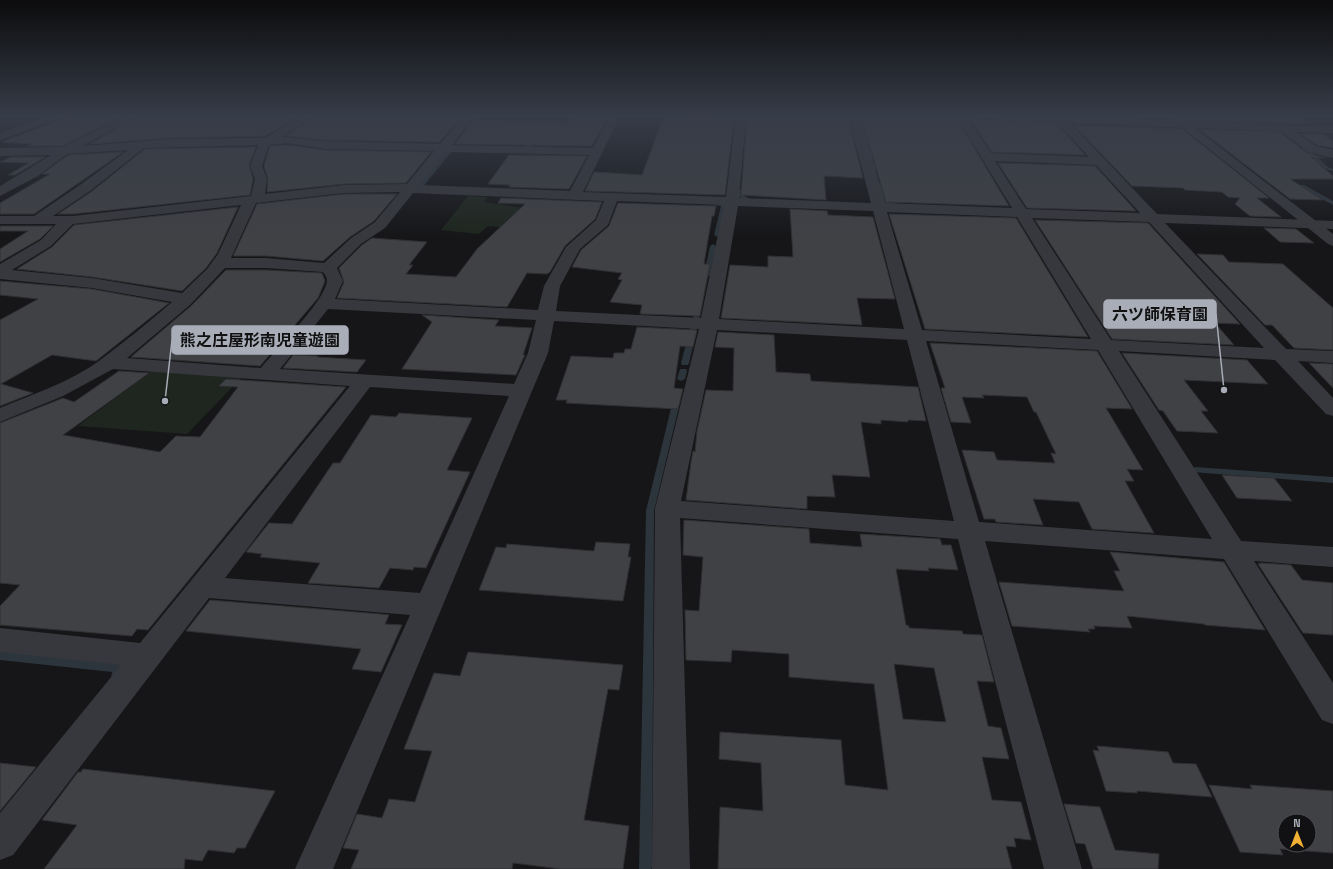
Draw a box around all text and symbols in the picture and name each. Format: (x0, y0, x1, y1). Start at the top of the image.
callout: 六ツ師保育園 (1104, 300, 1216, 328)
text: 六ツ師保育園 (1112, 304, 1208, 325)
callout: 熊之庄屋形南児童遊園 (172, 326, 348, 354)
text: 熊之庄屋形南児童遊園 (180, 330, 340, 351)
north arrow (1277, 813, 1317, 853)
text: N (1293, 816, 1301, 830)

